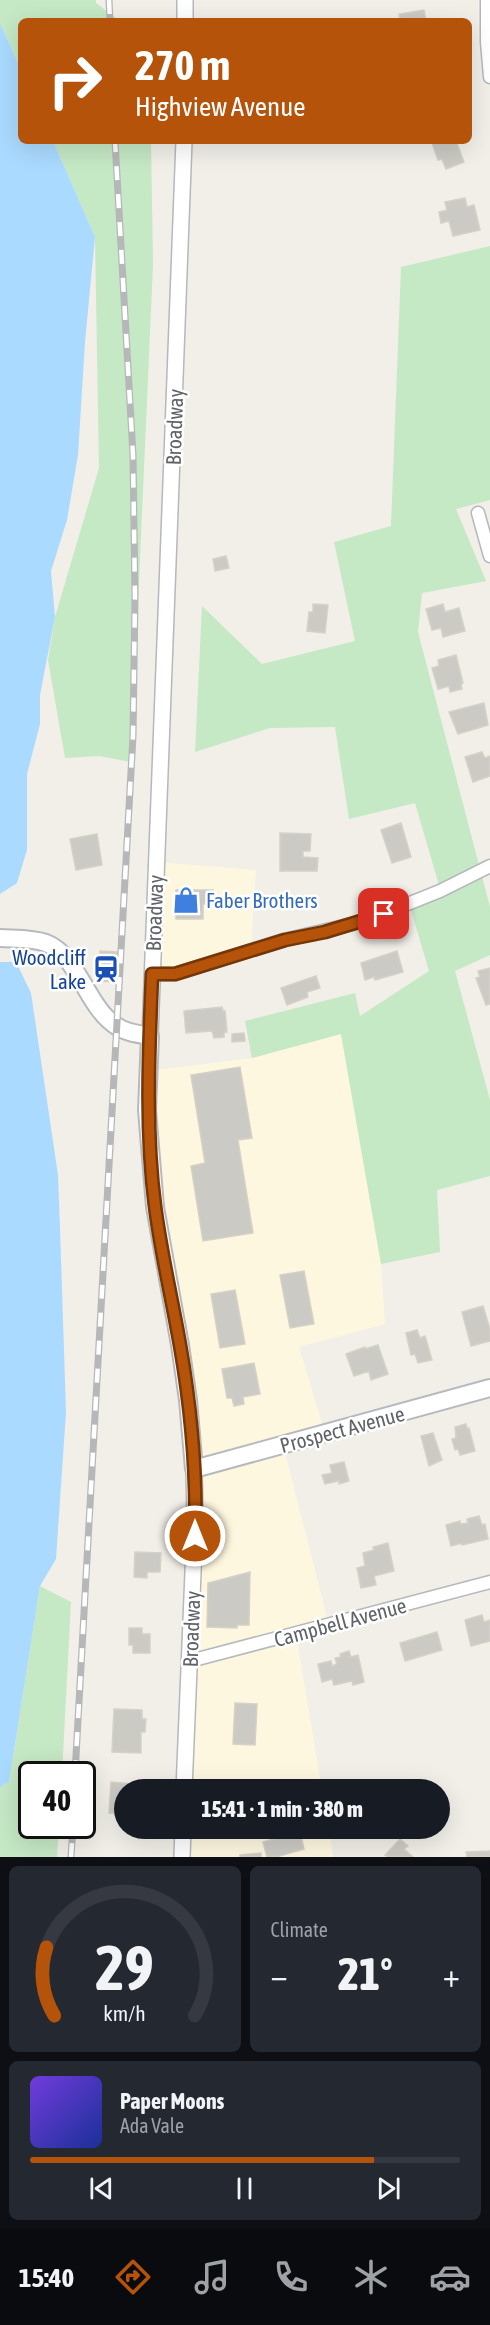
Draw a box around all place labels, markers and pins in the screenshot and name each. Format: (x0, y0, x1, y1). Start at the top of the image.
shop icon: Faber Brothers (171, 885, 201, 915)
place label: Faber Brothers (206, 888, 318, 912)
pin (358, 888, 409, 939)
place label: Woodcliff Lake (12, 945, 87, 993)
station icon: Woodcliff Lake (91, 954, 121, 984)

